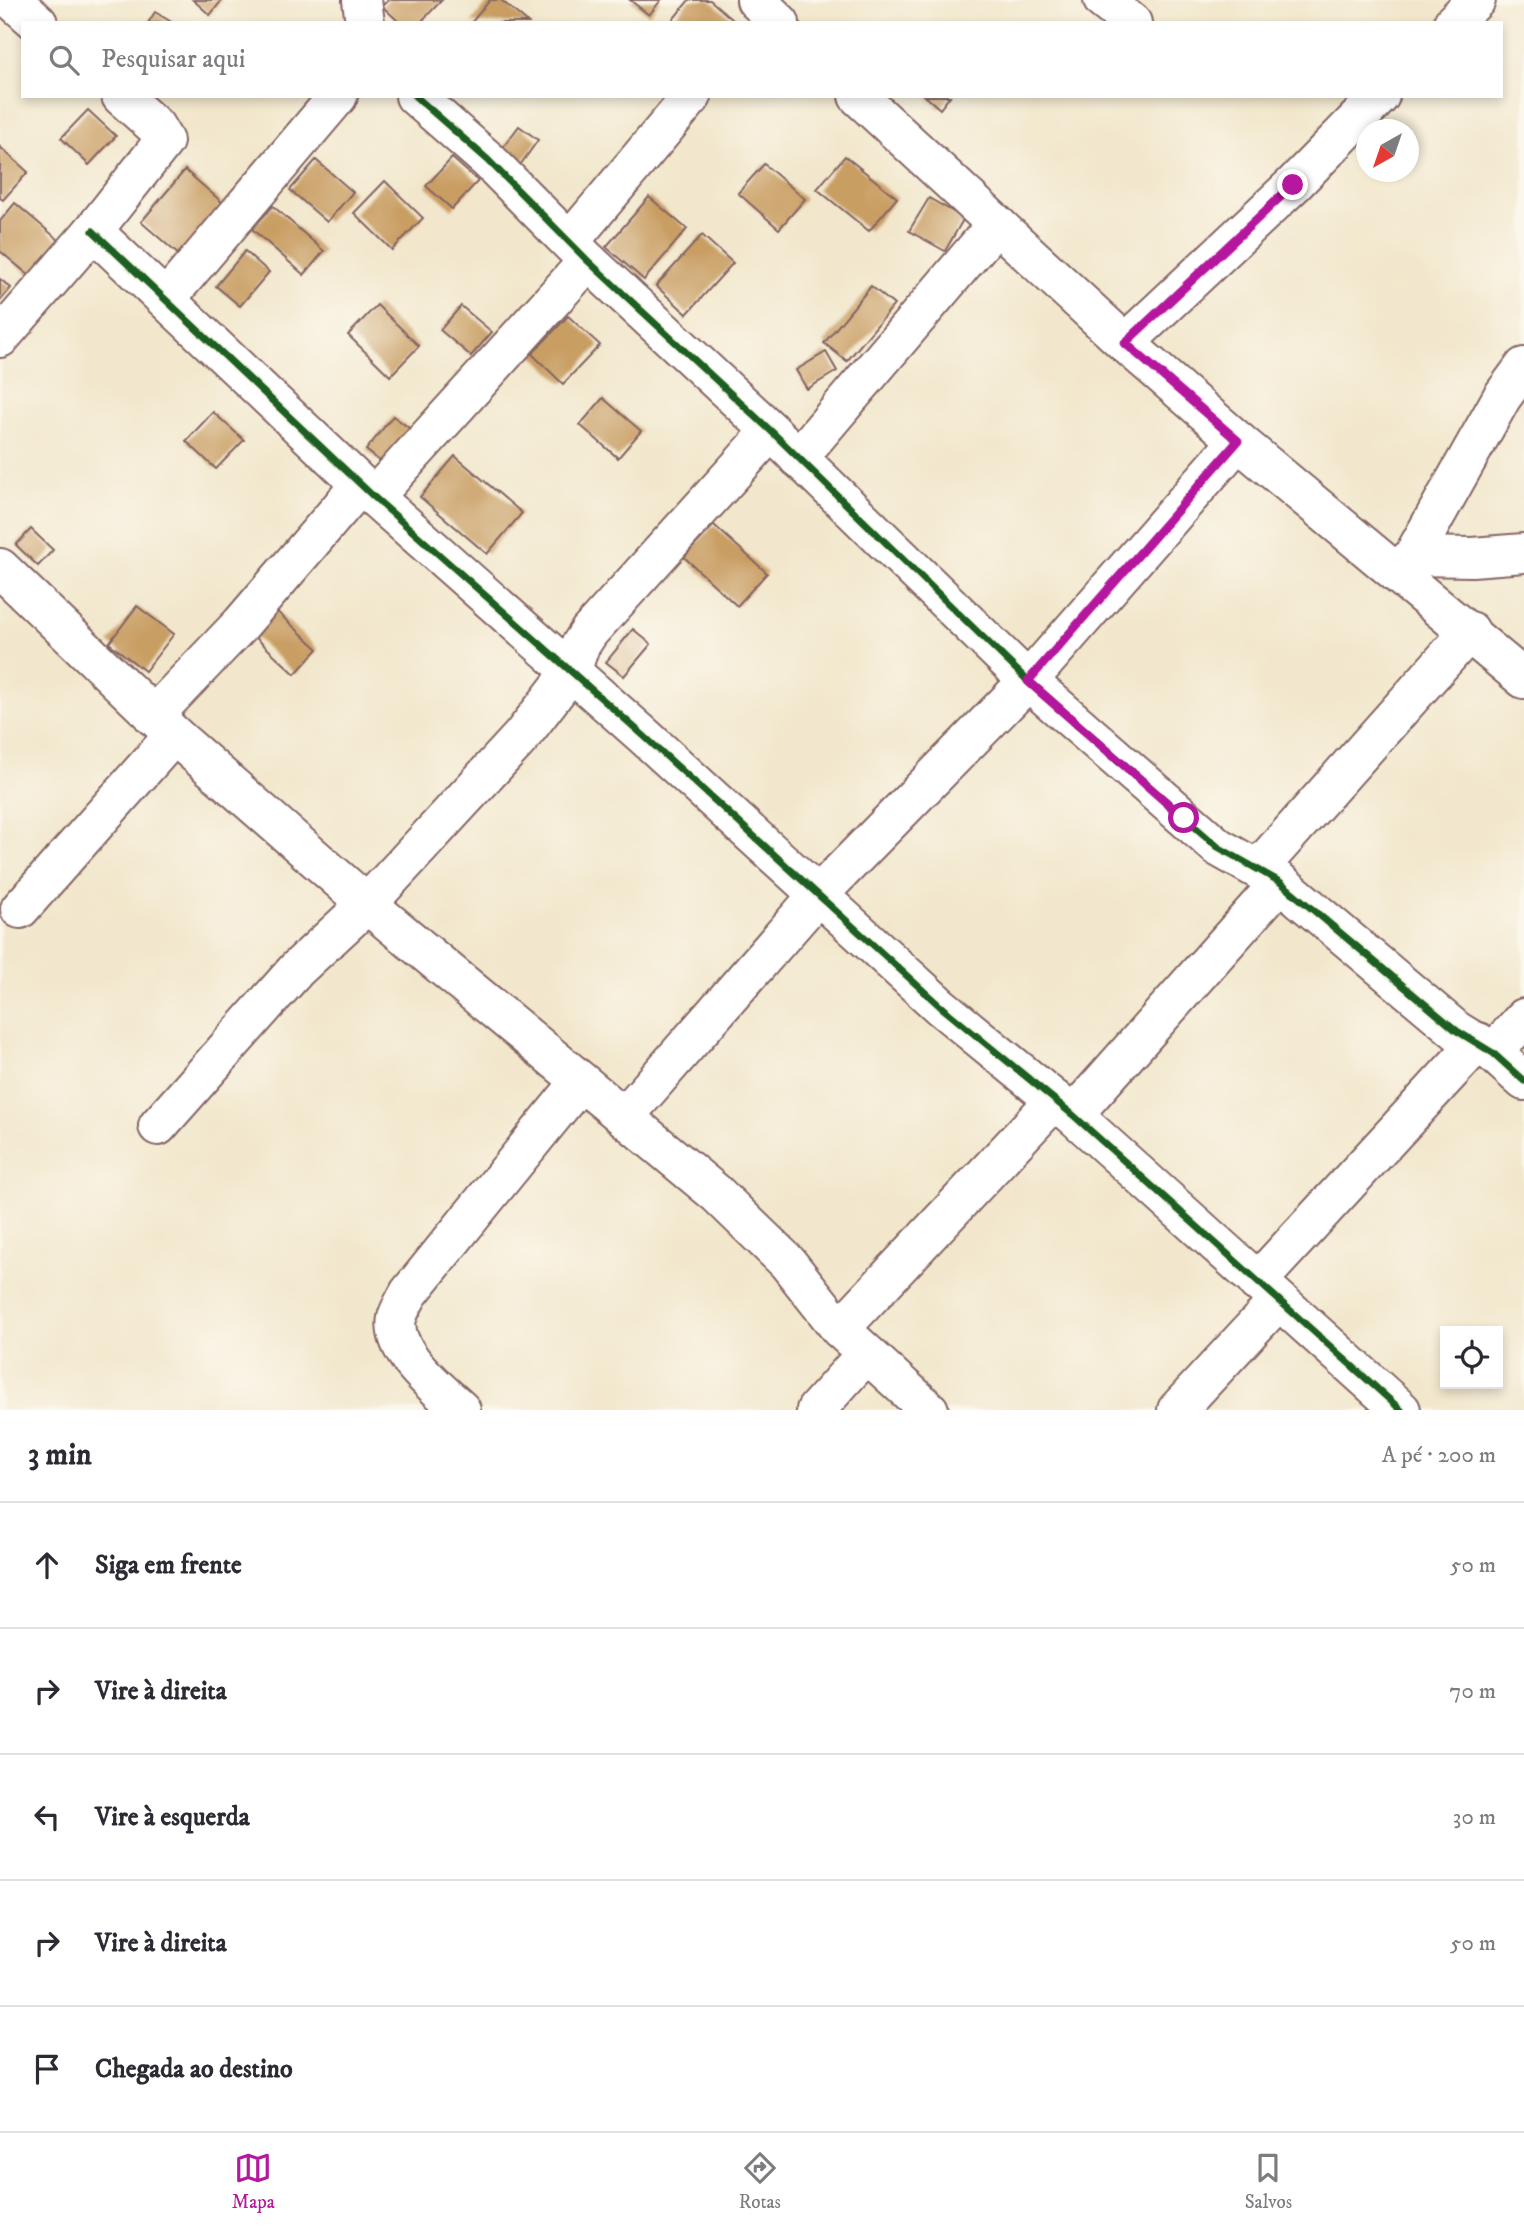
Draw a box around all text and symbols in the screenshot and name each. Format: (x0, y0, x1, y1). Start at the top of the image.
search box (21, 21, 1503, 98)
icon: search (45, 41, 83, 79)
text: Pesquisar aqui (101, 43, 245, 76)
north arrow (1356, 119, 1419, 182)
route end (1277, 169, 1308, 200)
route start (1168, 802, 1199, 833)
map controls (1440, 1326, 1503, 1389)
button: locate (1440, 1326, 1503, 1389)
text: 3 min (28, 1437, 92, 1474)
text: A pé · 200 m (1382, 1441, 1496, 1470)
icon: ahead (28, 1546, 66, 1584)
text: Siga em frente (95, 1549, 242, 1582)
text: 50 m (1450, 1551, 1496, 1580)
icon: right (28, 1672, 66, 1710)
text: Vire à direita (95, 1675, 227, 1708)
text: 70 m (1449, 1677, 1496, 1706)
icon: left (28, 1798, 66, 1836)
text: Vire à esquerda (95, 1801, 250, 1834)
text: 30 m (1453, 1803, 1496, 1832)
icon: right (28, 1924, 66, 1962)
text: Vire à direita (95, 1927, 227, 1960)
text: 50 m (1450, 1929, 1496, 1958)
icon: arrive (28, 2050, 66, 2088)
text: Chegada ao destino (95, 2053, 293, 2086)
tab: Mapa (232, 2149, 275, 2214)
tab: Rotas (739, 2149, 781, 2214)
tab: Salvos (1245, 2149, 1292, 2214)

